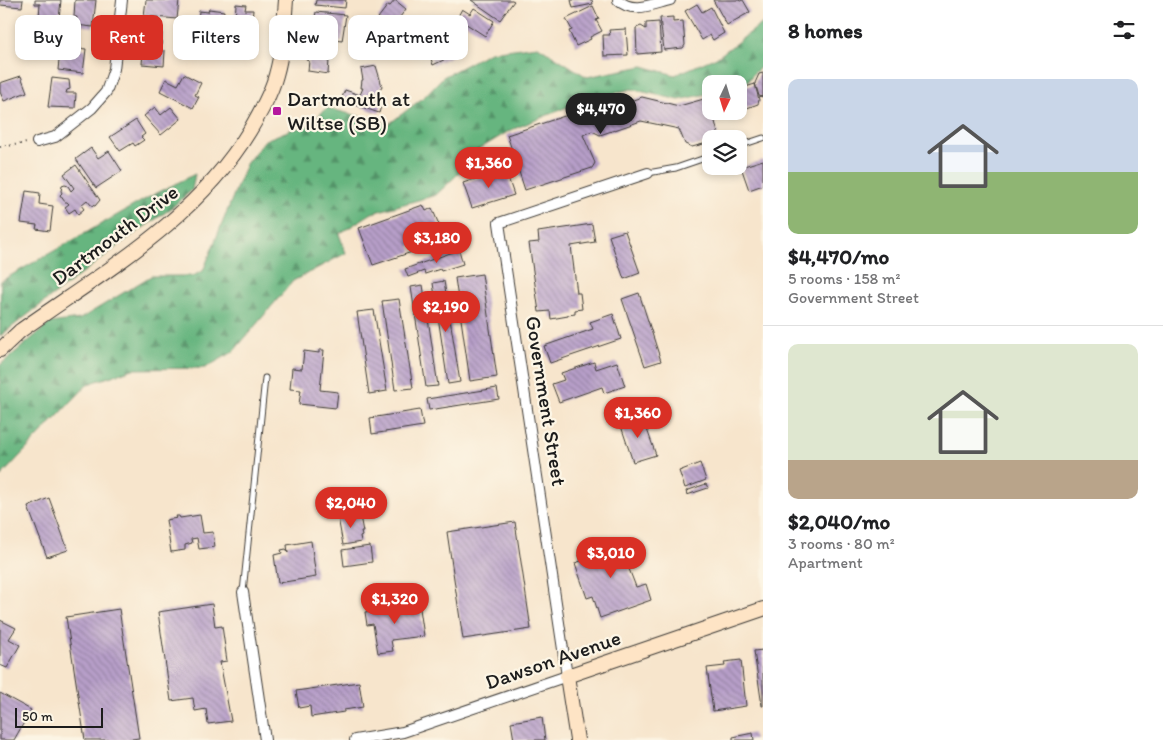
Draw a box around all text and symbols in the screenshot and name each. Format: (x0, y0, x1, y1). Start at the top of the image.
chip: Buy (15, 15, 81, 60)
chip: Rent (91, 15, 163, 60)
chip: Filters (173, 15, 259, 60)
chip: New (269, 15, 338, 60)
chip: Apartment (348, 15, 468, 60)
icon: filters (1110, 16, 1138, 44)
text: 8 homes (788, 18, 863, 43)
north arrow (702, 75, 748, 120)
map controls (702, 75, 747, 175)
place label: Dartmouth at Wiltse (SB) (287, 86, 410, 135)
pin: $4,470 (560, 92, 642, 135)
text: $4,470 (577, 99, 625, 118)
marker: Dartmouth at Wiltse (SB) (271, 105, 283, 117)
icon: home (918, 111, 1008, 201)
button: layers (702, 130, 747, 175)
pin: $1,360 (448, 146, 530, 189)
text: $1,360 (466, 153, 512, 172)
street label: Dartmouth Drive (47, 179, 183, 290)
pin: $3,180 (396, 222, 478, 264)
text: $3,180 (414, 228, 460, 247)
text: $4,470/mo (788, 244, 889, 269)
text: 5 rooms · 158 m² (788, 269, 900, 288)
text: Government Street (788, 288, 919, 307)
pin: $2,190 (405, 290, 487, 333)
text: $2,190 (423, 297, 469, 316)
street label: Government Street (521, 314, 572, 488)
icon: home (918, 377, 1008, 467)
pin: $1,360 (597, 396, 679, 439)
text: $1,360 (615, 403, 661, 422)
pin: $2,040 (310, 486, 392, 529)
text: $2,040 (326, 493, 376, 512)
text: $2,040/mo (788, 509, 890, 534)
text: 3 rooms · 80 m² (788, 534, 895, 553)
pin: $3,010 (570, 536, 652, 579)
text: $3,010 (587, 543, 635, 562)
text: Apartment (788, 553, 863, 572)
pin: $1,320 (354, 582, 436, 625)
text: $1,320 (372, 589, 418, 608)
street label: Dawson Avenue (482, 625, 624, 694)
scale bar (15, 705, 102, 728)
text: 50 m (22, 708, 53, 725)

